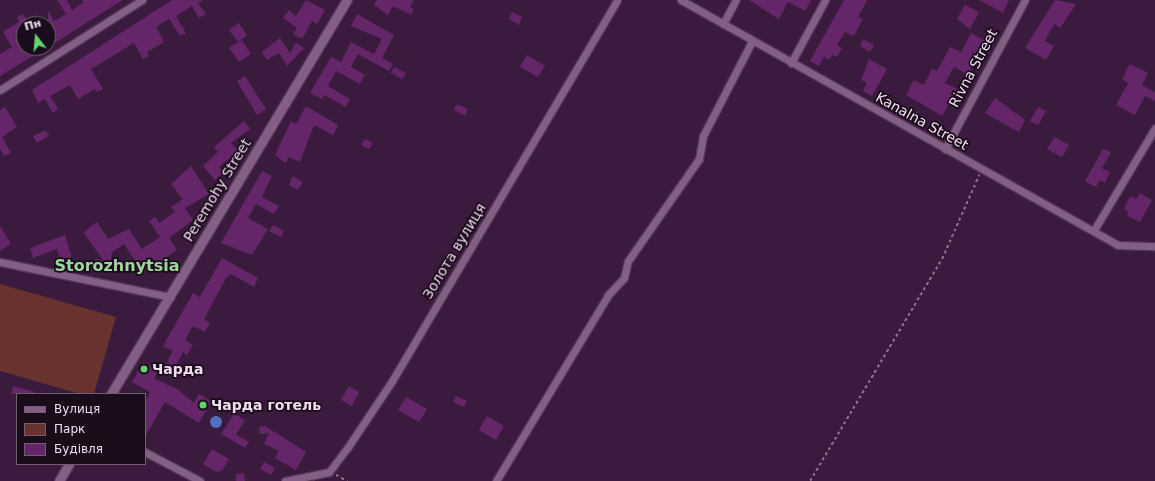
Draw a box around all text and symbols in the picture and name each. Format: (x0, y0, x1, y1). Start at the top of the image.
north arrow (16, 16, 56, 56)
text: Пн (23, 16, 43, 34)
street label: Rivna Street (945, 26, 1001, 110)
street label: Kanalna Street (873, 89, 971, 153)
street label: Peremohy Street (180, 136, 254, 244)
street label: Золота вулиця (419, 200, 489, 302)
district label: Storozhnytsia (54, 256, 180, 276)
place label: Чарда (152, 361, 204, 377)
marker: Чарда (139, 364, 149, 374)
legend (16, 393, 146, 465)
place label: Чарда готель (211, 397, 321, 413)
marker: Чарда готель (198, 400, 208, 410)
text: Вулиця (54, 402, 100, 416)
text: Парк (54, 422, 85, 436)
text: Будівля (54, 442, 103, 456)

